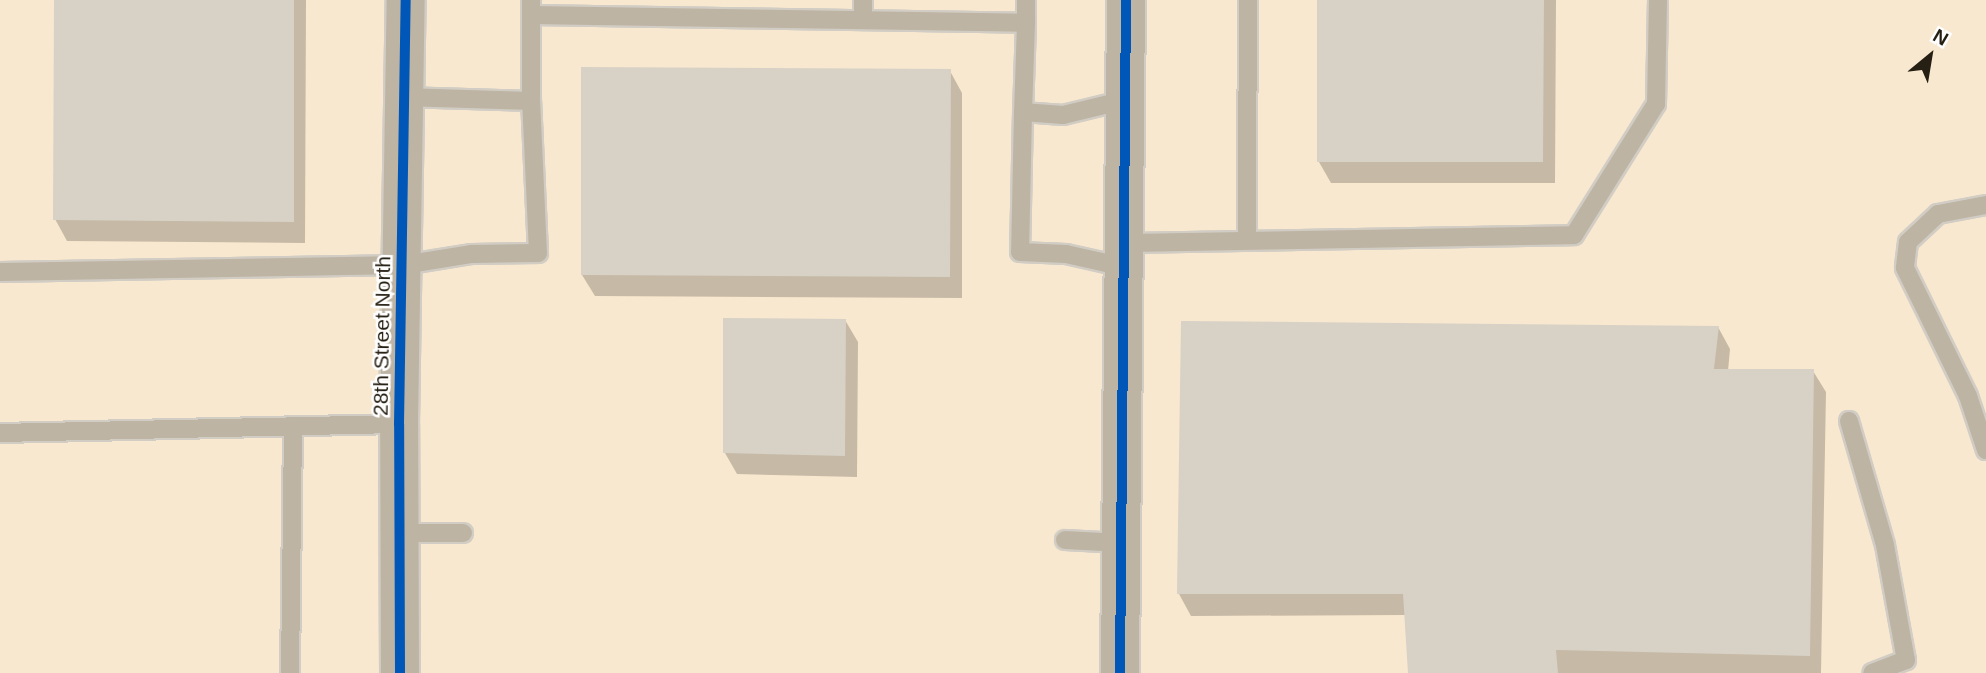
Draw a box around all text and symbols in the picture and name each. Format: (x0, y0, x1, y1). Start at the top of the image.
north arrow (1895, 21, 1965, 91)
text: N (1930, 25, 1952, 50)
street label: 28th Street North (368, 256, 396, 416)

